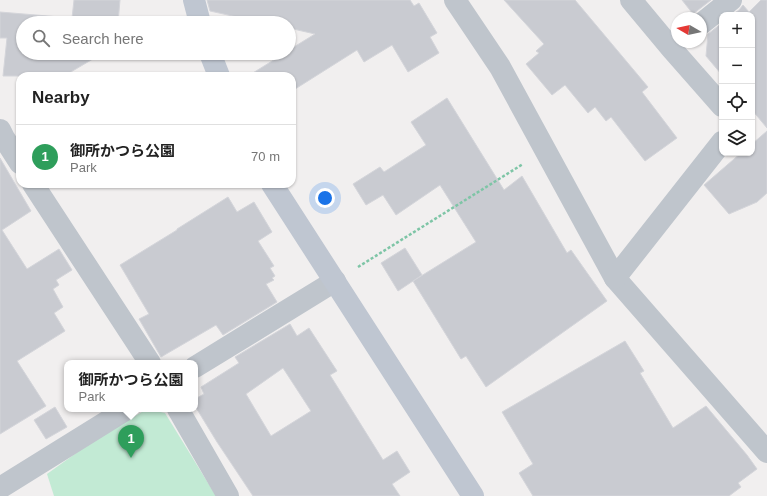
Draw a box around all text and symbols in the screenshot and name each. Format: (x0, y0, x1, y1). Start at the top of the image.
north arrow (671, 12, 707, 48)
map controls (719, 12, 755, 156)
button: + (719, 12, 755, 48)
search box (16, 16, 296, 60)
icon: search (30, 27, 52, 49)
text: Search here (62, 30, 144, 47)
button: − (719, 48, 755, 84)
button: locate (719, 84, 755, 120)
text: Nearby (32, 88, 90, 107)
button: layers (719, 120, 755, 156)
text: 御所かつら公園 (70, 142, 175, 159)
text: 1 (41, 149, 49, 164)
text: 70 m (251, 149, 280, 164)
text: Park (70, 160, 97, 175)
your location (315, 188, 335, 208)
popup (64, 360, 198, 412)
text: 御所かつら公園 (78, 371, 184, 388)
text: Park (78, 389, 105, 404)
pin: 1 (118, 425, 144, 458)

